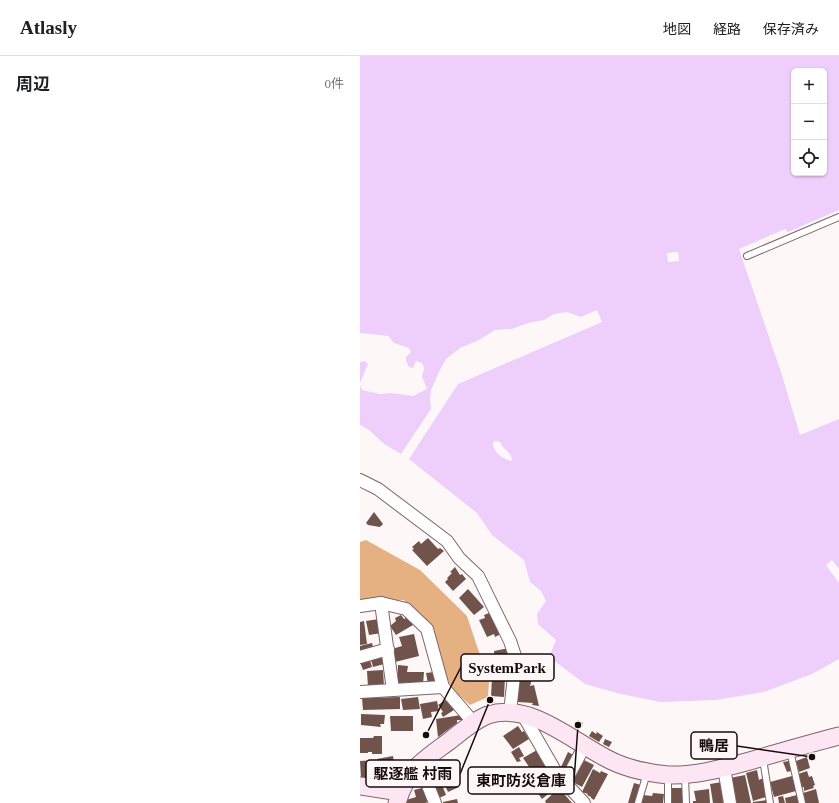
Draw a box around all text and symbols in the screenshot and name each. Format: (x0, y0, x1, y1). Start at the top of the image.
text: Atlasly (20, 17, 77, 38)
text: 地図 (663, 22, 691, 37)
text: 経路 (713, 22, 741, 37)
text: 保存済み (763, 22, 819, 37)
map controls (791, 68, 827, 176)
button: + (791, 68, 827, 104)
text: 周辺 (16, 75, 50, 94)
text: 0件 (324, 76, 344, 91)
button: − (791, 104, 827, 140)
button: locate (791, 140, 827, 176)
callout: SystemPark (461, 654, 554, 681)
text: SystemPark (468, 660, 546, 676)
callout: 鴨居 (691, 732, 737, 759)
text: 鴨居 (699, 738, 729, 754)
callout: 駆逐艦 村雨 (366, 760, 460, 787)
text: 駆逐艦 村雨 (374, 765, 452, 782)
callout: 東町防災倉庫 (468, 767, 574, 794)
text: 東町防災倉庫 (476, 773, 566, 789)

